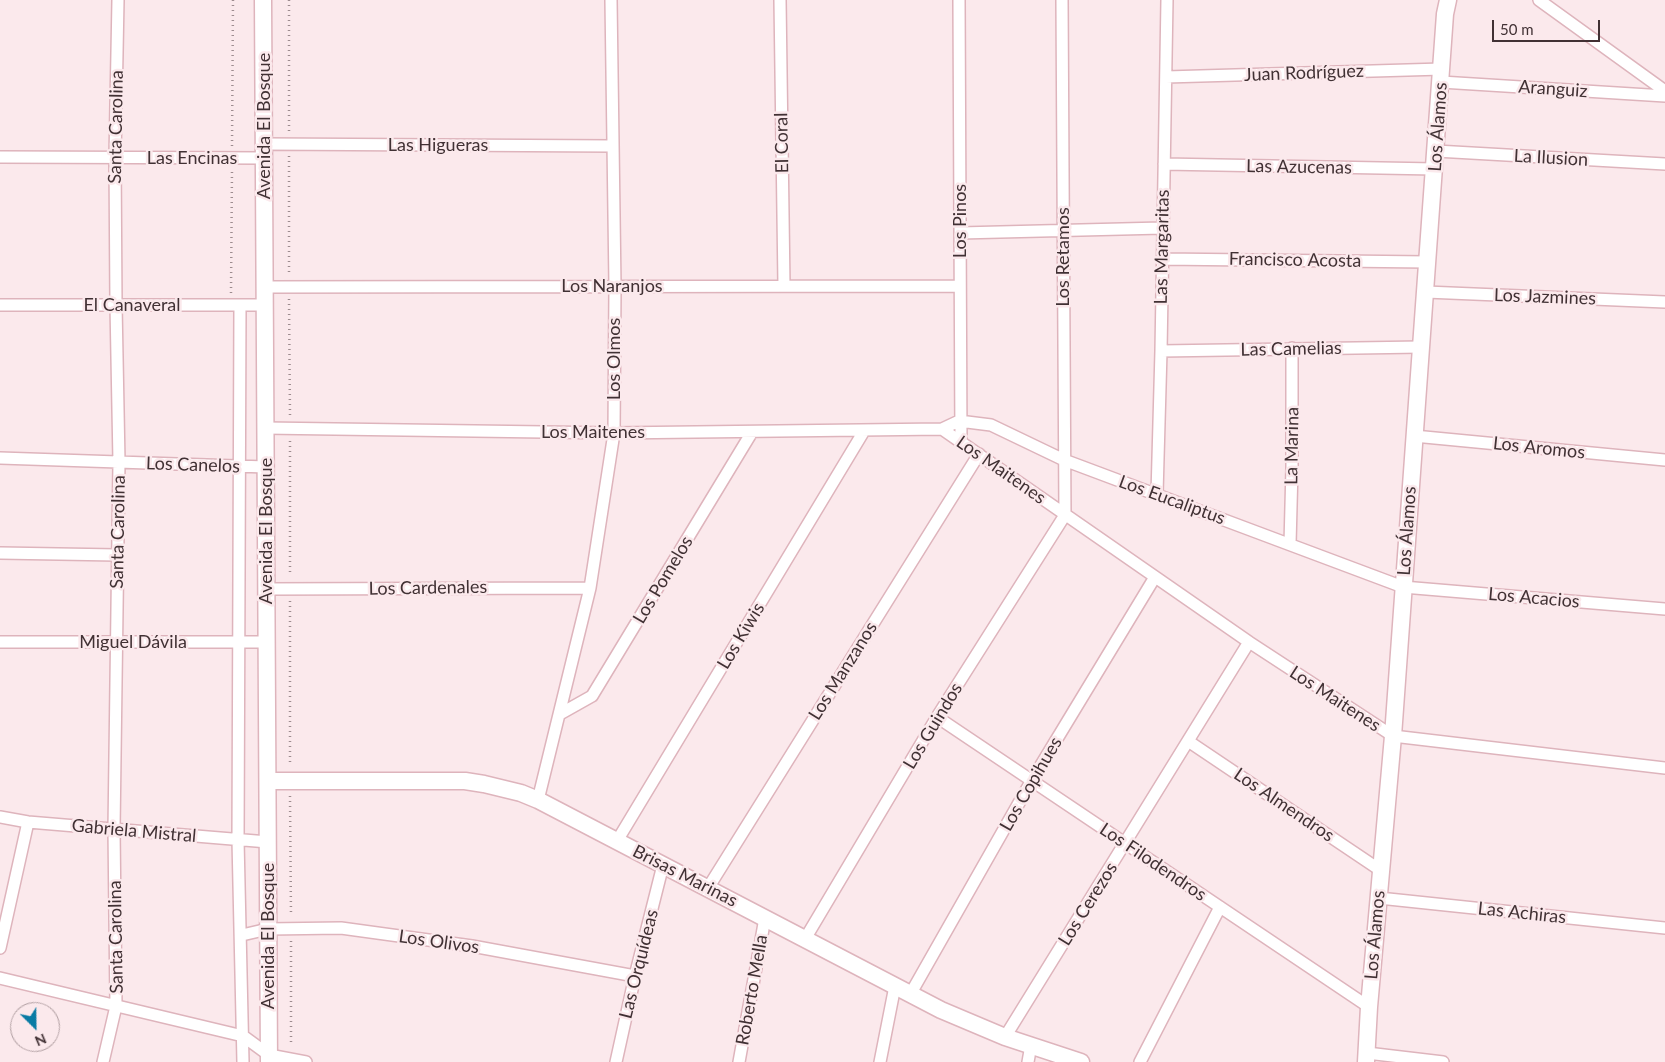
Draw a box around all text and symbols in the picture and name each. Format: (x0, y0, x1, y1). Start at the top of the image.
scale bar (1495, 10, 1602, 42)
text: 50 m (1500, 20, 1534, 38)
street label: Avenida El Bosque (253, 53, 275, 199)
street label: Juan Rodríguez (1244, 60, 1364, 86)
street label: Santa Carolina (104, 70, 128, 184)
street label: Aranguiz (1518, 76, 1588, 102)
street label: Los Álamos (1424, 82, 1452, 172)
street label: El Coral (771, 112, 793, 174)
street label: Las Higueras (388, 134, 488, 156)
street label: La Ilusion (1513, 145, 1589, 171)
street label: Las Encinas (147, 147, 237, 169)
street label: Las Azucenas (1246, 155, 1352, 179)
street label: Los Pinos (949, 184, 971, 258)
street label: Las Margaritas (1150, 189, 1174, 305)
street label: Los Retamos (1052, 207, 1074, 307)
street label: Francisco Acosta (1229, 248, 1361, 272)
street label: Los Naranjos (561, 275, 663, 297)
street label: Los Jazmines (1494, 284, 1596, 310)
street label: El Canaveral (83, 294, 181, 316)
street label: Los Olmos (603, 318, 625, 400)
street label: Las Camelias (1240, 337, 1342, 361)
street label: La Marina (1281, 407, 1303, 485)
street label: Los Maitenes (541, 421, 645, 443)
street label: Los Maitenes (952, 431, 1050, 509)
street label: Los Aromos (1492, 432, 1586, 464)
street label: Los Canelos (146, 453, 240, 477)
street label: Avenida El Bosque (255, 458, 277, 604)
street label: Los Eucaliptus (1116, 471, 1228, 529)
street label: Santa Carolina (106, 475, 130, 589)
street label: Los Álamos (1393, 486, 1421, 576)
street label: Los Pomelos (628, 532, 698, 628)
street label: Los Cardenales (369, 576, 487, 600)
street label: Los Acacios (1487, 583, 1581, 613)
street label: Los Kiwis (713, 599, 769, 673)
street label: Los Manzanos (804, 618, 882, 724)
street label: Miguel Dávila (79, 631, 187, 653)
street label: Los Maitenes (1285, 662, 1385, 736)
street label: Los Guindos (899, 679, 967, 773)
street label: Los Copihues (995, 733, 1067, 835)
street label: Los Almendros (1230, 764, 1338, 846)
street label: Gabriela Mistral (71, 815, 197, 847)
street label: Los Filodendros (1096, 818, 1210, 906)
street label: Brisas Marinas (629, 840, 741, 912)
street label: Los Cerezos (1054, 858, 1122, 950)
street label: Avenida El Bosque (257, 863, 279, 1009)
street label: Santa Carolina (104, 880, 128, 994)
street label: Los Álamos (1360, 890, 1390, 980)
street label: Las Achiras (1477, 898, 1567, 928)
street label: Las Orquídeas (615, 907, 663, 1021)
street label: Los Olivos (397, 926, 481, 958)
street label: Roberto Mella (732, 933, 772, 1047)
north arrow (10, 1002, 60, 1052)
text: N (32, 1030, 49, 1050)

